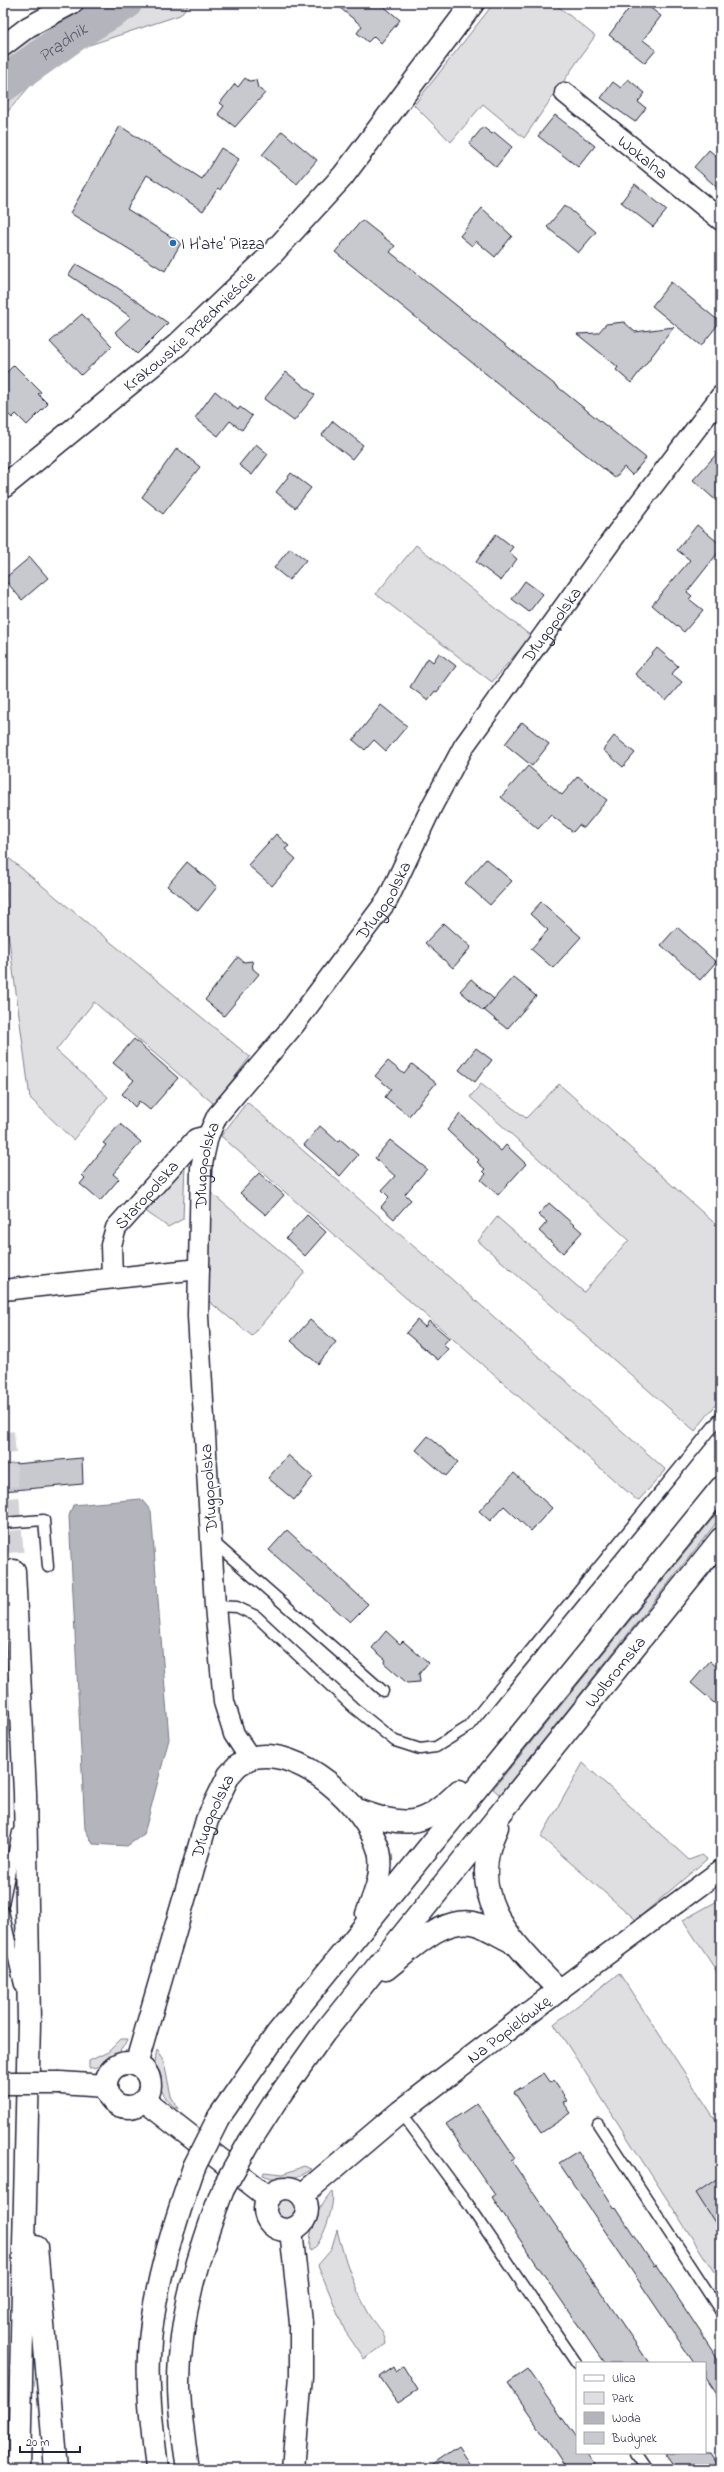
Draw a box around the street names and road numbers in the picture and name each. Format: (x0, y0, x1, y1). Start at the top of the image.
street label: Wokalna (612, 130, 673, 186)
street label: Krakowskie Przedmieście (118, 265, 262, 398)
street label: Długopolska (516, 582, 588, 669)
street label: Długopolska (350, 857, 418, 946)
street label: Długopolska (189, 1118, 227, 1210)
street label: Staropolska (109, 1155, 185, 1236)
street label: Długopolska (194, 1443, 227, 1534)
street label: Wolbromska (579, 1631, 653, 1714)
street label: Długopolska (186, 1770, 242, 1862)
street label: Na Popielówkę (462, 1989, 557, 2070)

